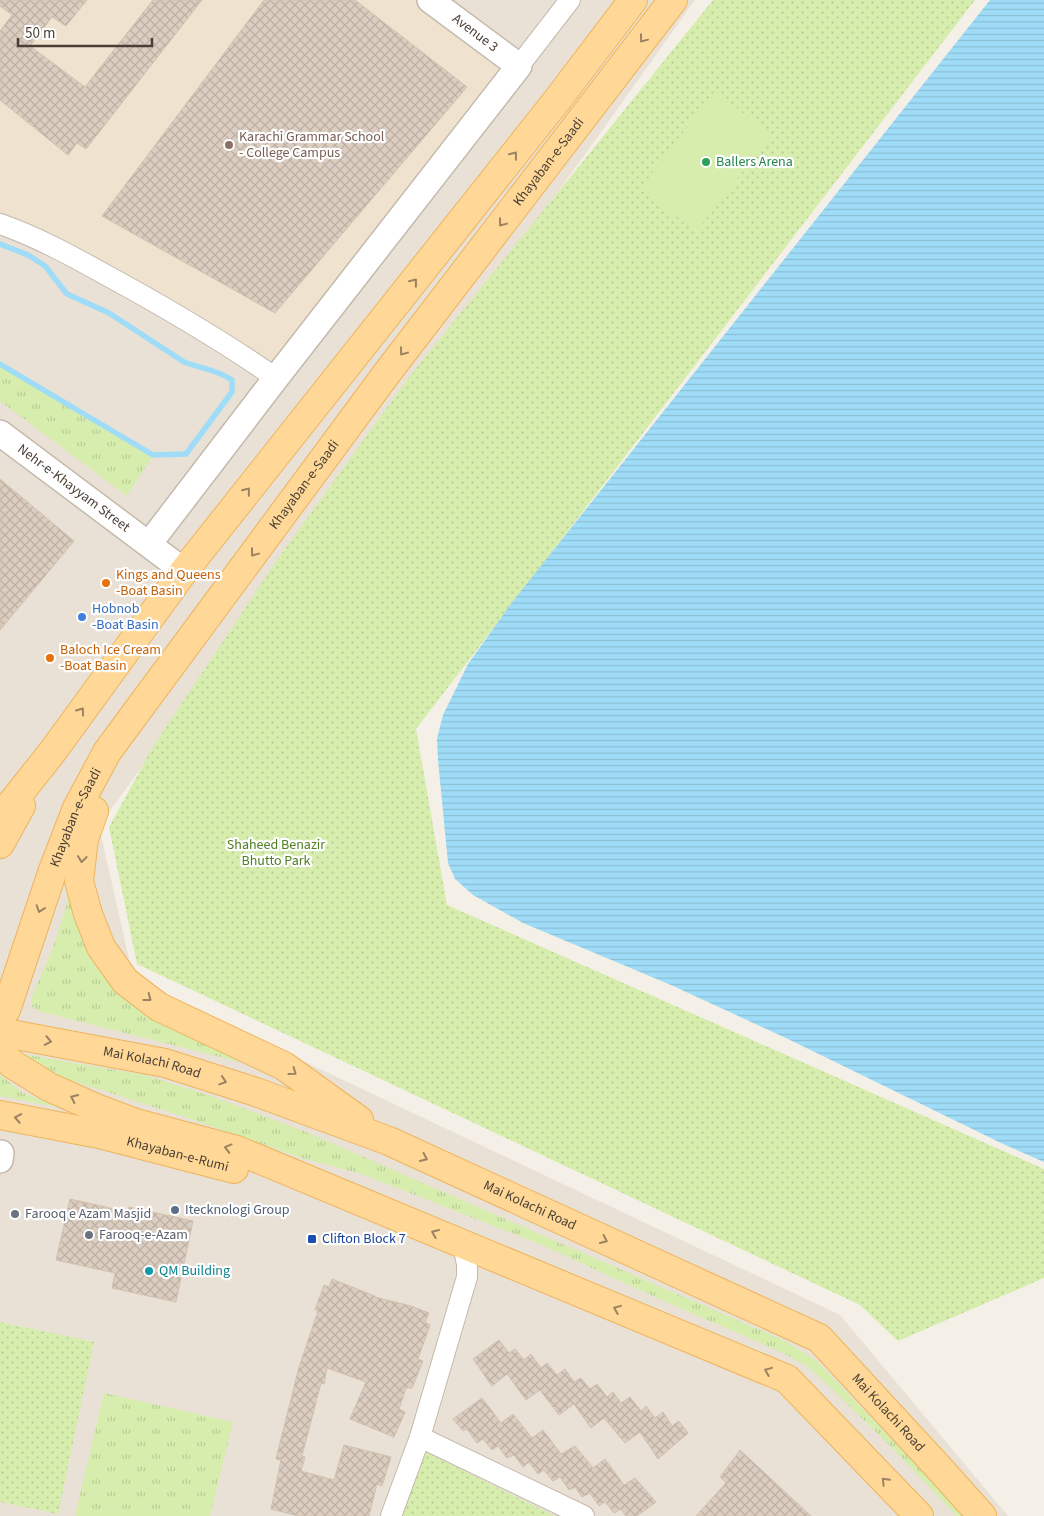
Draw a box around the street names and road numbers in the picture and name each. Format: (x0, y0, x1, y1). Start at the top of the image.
street label: Avenue 3 (448, 9, 502, 57)
street label: Khayaban-e-Saadi (508, 114, 589, 210)
street label: Khayaban-e-Saadi (265, 436, 344, 534)
street label: Nehr-e-Khayyam Street (13, 439, 134, 537)
street label: Khayaban-e-Saadi (45, 764, 107, 870)
street label: Mai Kolachi Road (101, 1042, 203, 1084)
street label: Khayaban-e-Rumi (124, 1132, 231, 1177)
street label: Mai Kolachi Road (480, 1176, 579, 1235)
street label: Mai Kolachi Road (847, 1369, 929, 1456)

